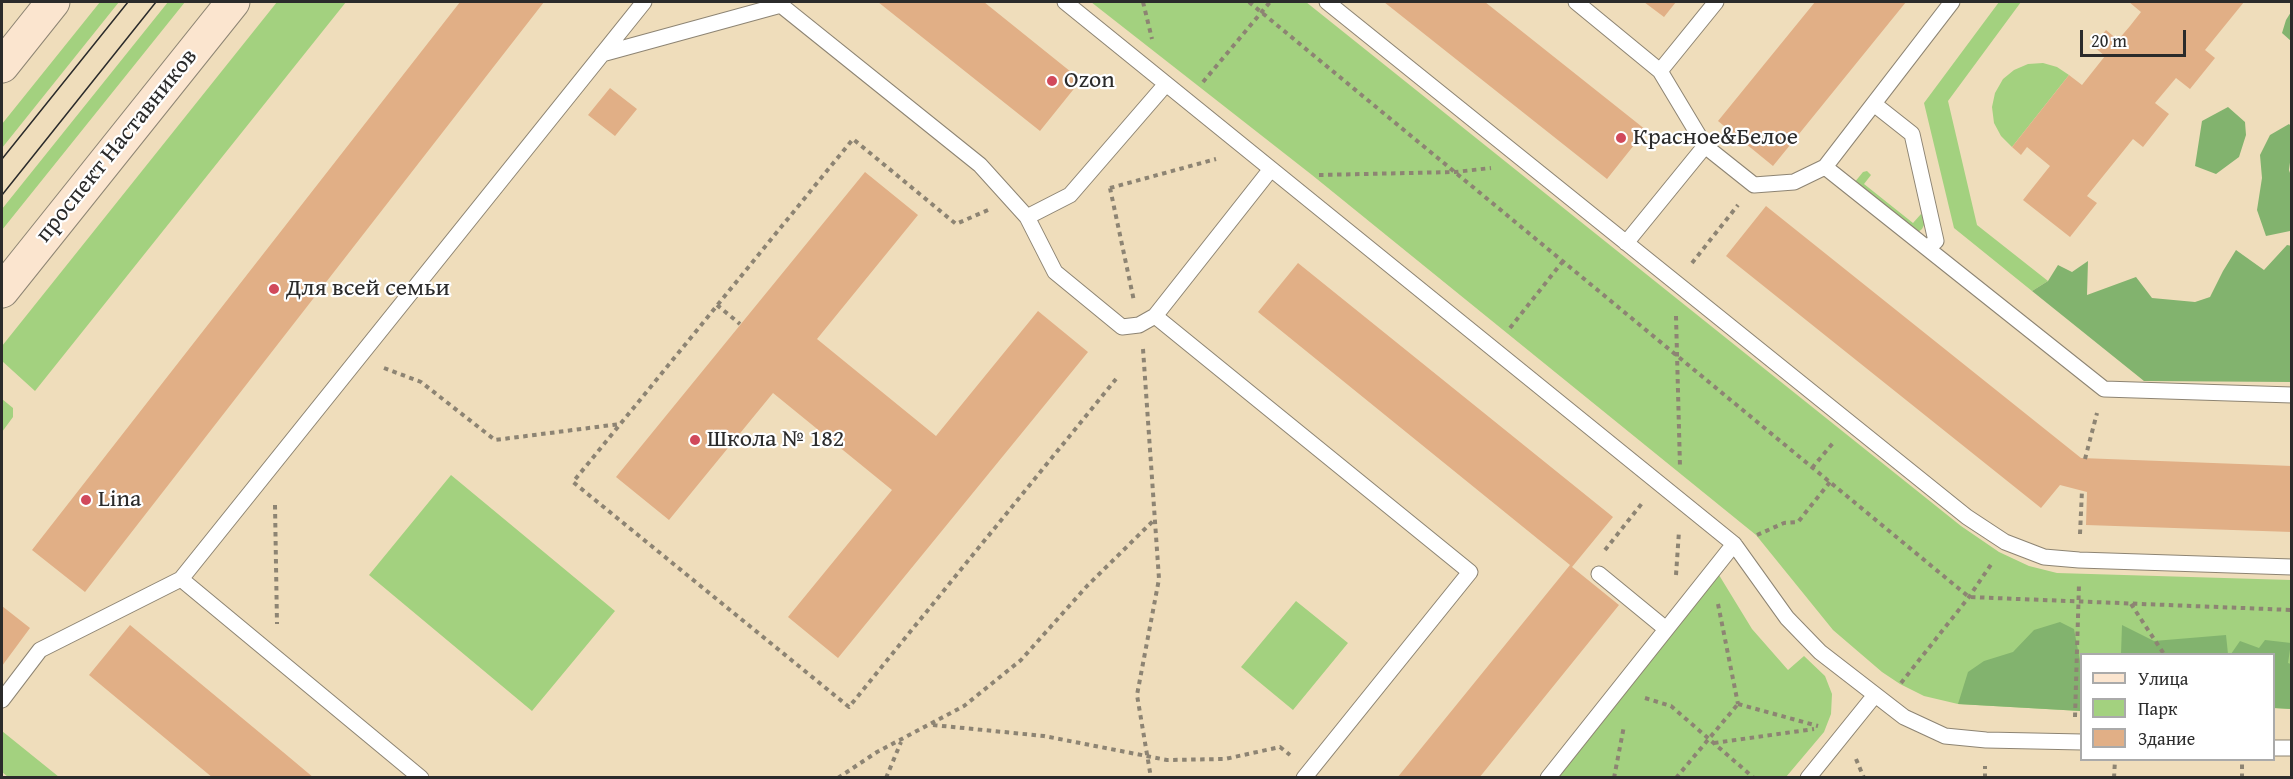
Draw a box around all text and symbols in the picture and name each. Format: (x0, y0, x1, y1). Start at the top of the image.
scale bar (2083, 18, 2190, 56)
text: 20 m (2091, 27, 2127, 54)
street label: проспект Наставников (30, 43, 204, 249)
place label: Ozon (1064, 67, 1115, 95)
marker: Ozon (1045, 74, 1059, 88)
place label: Красное&Белое (1633, 124, 1798, 152)
marker: Красное&Белое (1614, 131, 1628, 145)
place label: Для всей семьи (286, 275, 450, 303)
marker: Для всей семьи (267, 282, 281, 296)
place label: Школа № 182 (707, 426, 844, 454)
marker: Школа № 182 (688, 433, 702, 447)
place label: Lina (98, 486, 141, 514)
marker: Lina (79, 493, 93, 507)
legend (2080, 653, 2275, 761)
text: Улица (2138, 665, 2188, 692)
text: Парк (2138, 695, 2177, 722)
text: Здание (2138, 725, 2195, 752)

